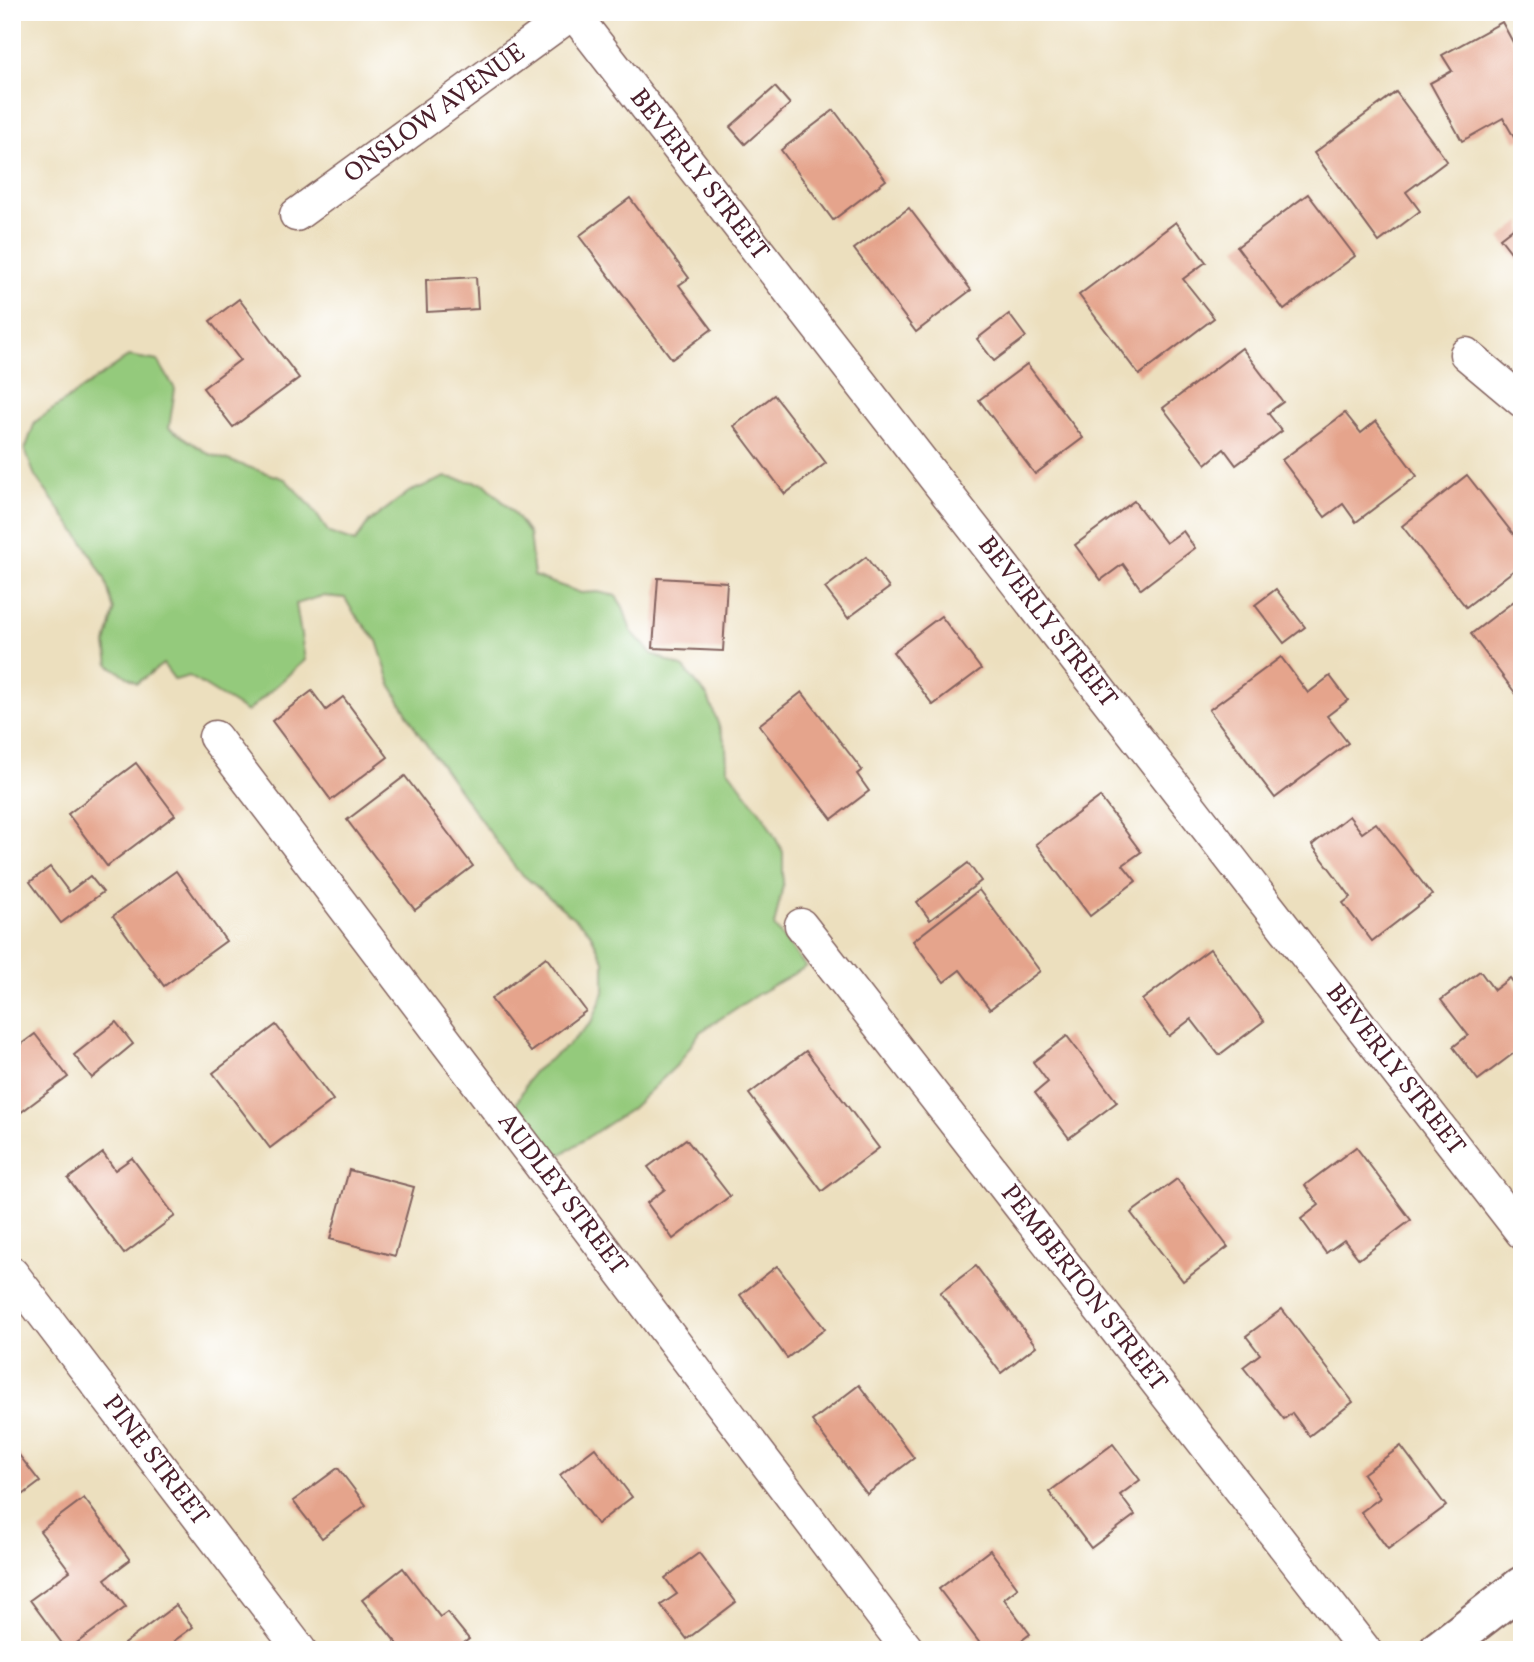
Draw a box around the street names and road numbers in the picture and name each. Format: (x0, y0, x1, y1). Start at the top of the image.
street label: ONSLOW AVENUE (337, 35, 533, 192)
street label: BEVERLY STREET (621, 81, 777, 268)
street label: BEVERLY STREET (969, 529, 1125, 716)
street label: BEVERLY STREET (1317, 977, 1473, 1163)
street label: AUDLEY STREET (488, 1105, 636, 1283)
street label: PEMBERTON STREET (992, 1177, 1175, 1399)
street label: PINE STREET (94, 1388, 217, 1533)

